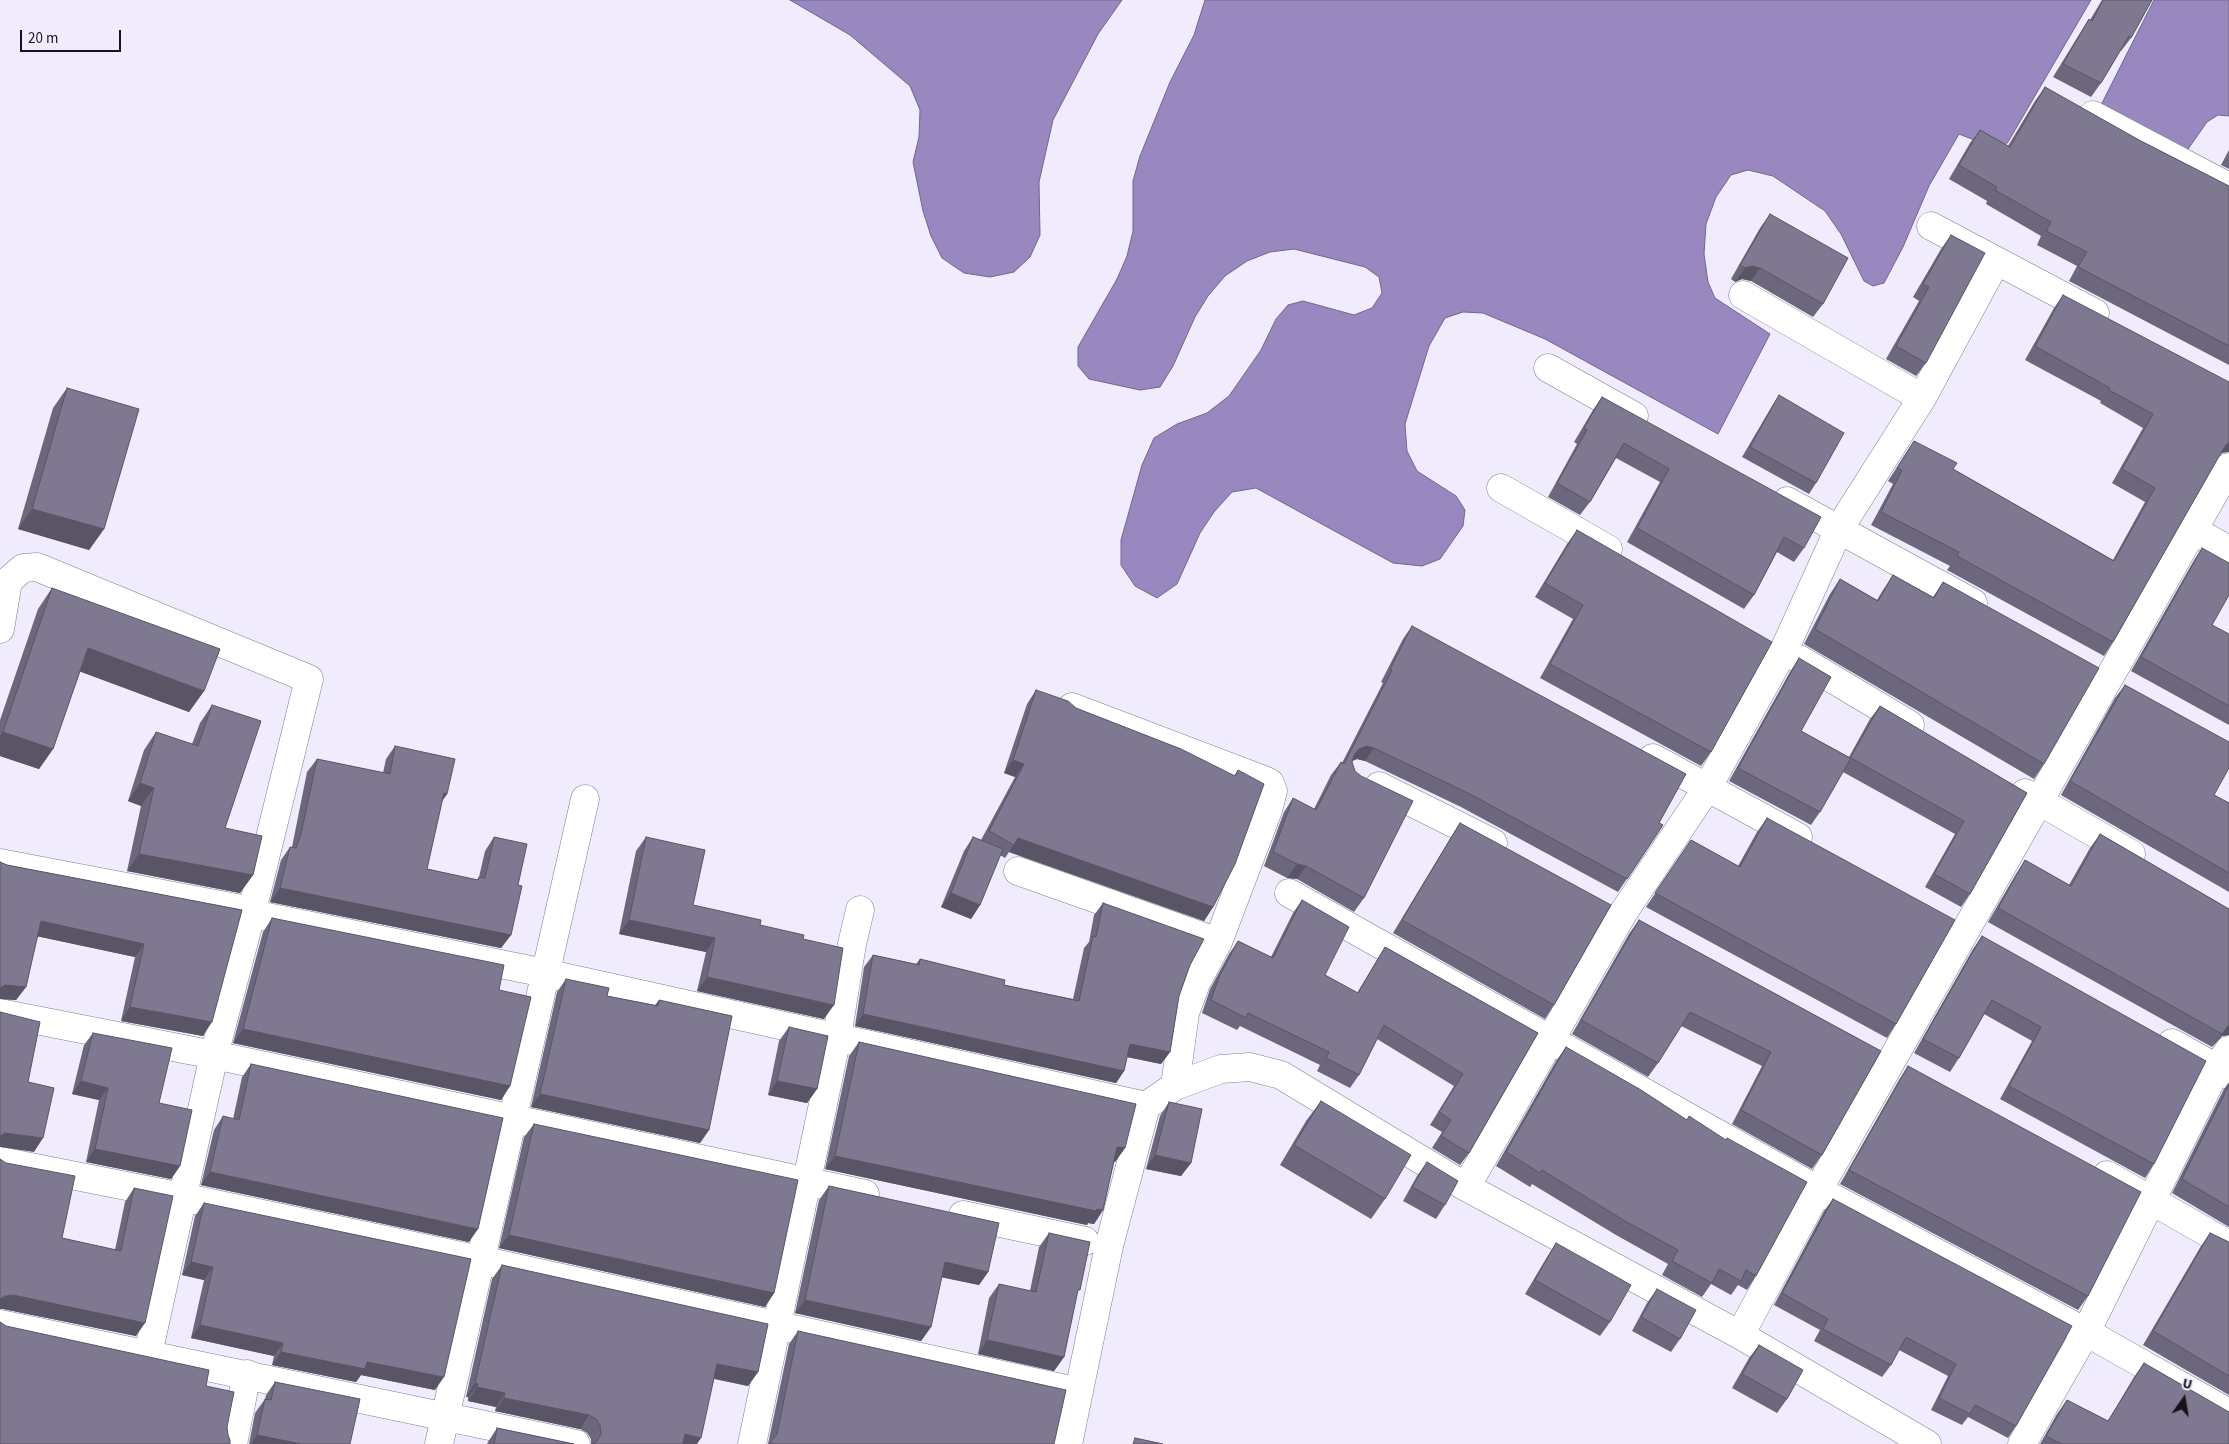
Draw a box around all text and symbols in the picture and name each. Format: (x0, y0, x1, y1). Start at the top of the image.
scale bar (22, 20, 124, 52)
text: 20 m (28, 28, 58, 49)
north arrow (2159, 1374, 2209, 1424)
text: U (2181, 1374, 2194, 1395)

